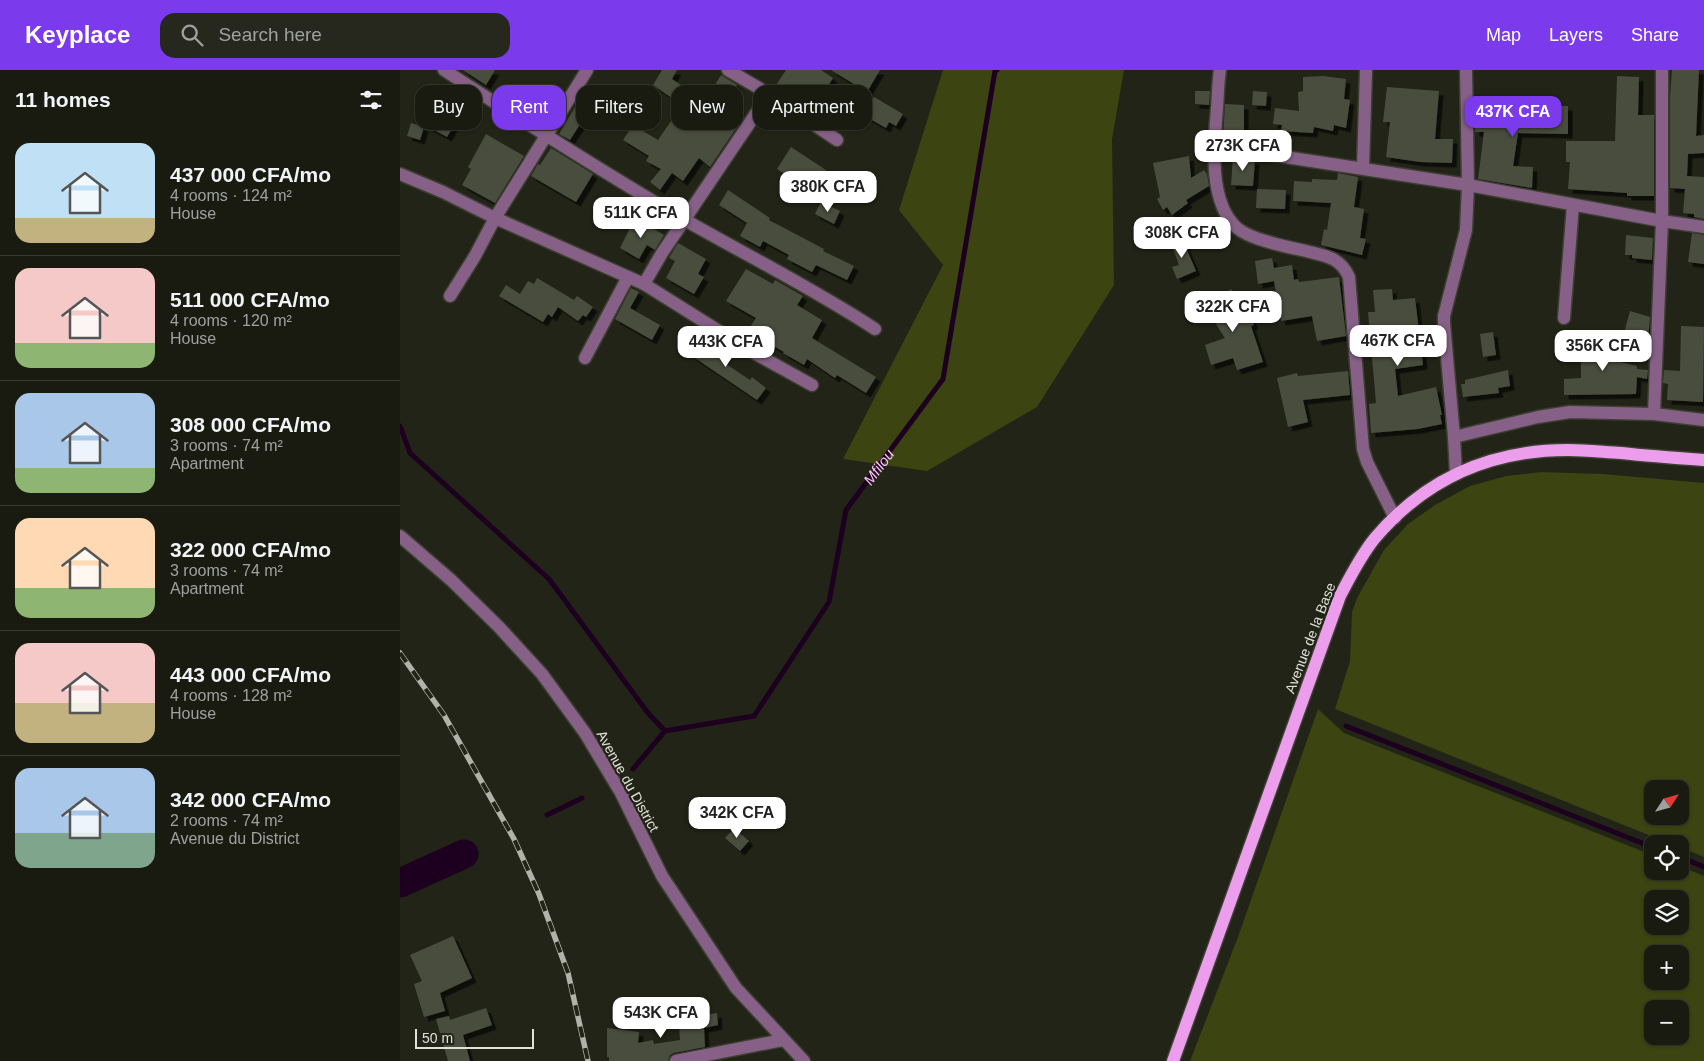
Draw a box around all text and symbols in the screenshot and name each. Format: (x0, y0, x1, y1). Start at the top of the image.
search box (160, 13, 510, 58)
text: Keyplace (25, 21, 130, 48)
icon: search (178, 21, 206, 49)
text: Search here (218, 24, 322, 45)
text: Map (1486, 25, 1521, 45)
text: Layers (1549, 25, 1603, 45)
text: Share (1631, 25, 1679, 45)
chip: Buy (415, 85, 482, 130)
chip: Rent (492, 85, 566, 130)
chip: Filters (576, 85, 661, 130)
chip: New (671, 85, 743, 130)
chip: Apartment (753, 85, 872, 130)
icon: filters (357, 86, 385, 114)
text: 11 homes (15, 88, 111, 111)
pin: 437K CFA (1461, 96, 1565, 138)
text: 437K CFA (1476, 103, 1550, 120)
pin: 273K CFA (1191, 129, 1295, 172)
text: 273K CFA (1206, 137, 1280, 154)
icon: home (55, 163, 115, 223)
text: 437 000 CFA/mo (170, 163, 331, 186)
pin: 380K CFA (776, 170, 880, 213)
text: 380K CFA (791, 178, 865, 195)
text: 4 rooms · 124 m² (170, 187, 292, 204)
pin: 511K CFA (589, 196, 693, 239)
text: 511K CFA (604, 204, 678, 221)
text: House (170, 205, 216, 222)
pin: 308K CFA (1130, 216, 1234, 259)
text: 308K CFA (1145, 224, 1219, 241)
icon: home (55, 288, 115, 348)
text: 511 000 CFA/mo (170, 288, 330, 311)
pin: 322K CFA (1181, 290, 1285, 333)
text: 322K CFA (1196, 298, 1270, 315)
text: 4 rooms · 120 m² (170, 312, 292, 329)
pin: 467K CFA (1346, 324, 1450, 367)
pin: 443K CFA (674, 326, 778, 368)
text: House (170, 330, 216, 347)
pin: 356K CFA (1551, 330, 1655, 372)
text: 467K CFA (1361, 332, 1435, 349)
text: 443K CFA (689, 333, 763, 350)
text: 356K CFA (1566, 337, 1640, 354)
icon: home (55, 413, 115, 473)
text: 308 000 CFA/mo (170, 413, 331, 436)
text: 3 rooms · 74 m² (170, 437, 283, 454)
water label: Mfilou (859, 445, 897, 488)
text: Apartment (170, 455, 244, 472)
icon: home (55, 538, 115, 598)
text: 322 000 CFA/mo (170, 538, 331, 561)
text: 3 rooms · 74 m² (170, 562, 283, 579)
text: Apartment (170, 580, 244, 597)
street label: Avenue de la Base (1282, 580, 1339, 696)
icon: home (55, 663, 115, 723)
text: 443 000 CFA/mo (170, 663, 331, 686)
text: 4 rooms · 128 m² (170, 687, 292, 704)
text: House (170, 705, 216, 722)
street label: Avenue du District (594, 728, 663, 835)
north arrow (1644, 780, 1689, 825)
map controls (1644, 780, 1689, 1045)
icon: home (55, 788, 115, 848)
text: 342 000 CFA/mo (170, 788, 331, 811)
pin: 342K CFA (685, 796, 789, 839)
text: 342K CFA (700, 804, 774, 821)
text: 2 rooms · 74 m² (170, 812, 283, 829)
text: Avenue du District (170, 830, 300, 847)
button: locate (1644, 835, 1689, 880)
button: layers (1644, 890, 1689, 935)
button: + (1644, 945, 1689, 990)
pin: 543K CFA (609, 996, 713, 1039)
button: − (1644, 1000, 1689, 1045)
text: 543K CFA (624, 1004, 698, 1021)
scale bar (415, 1026, 534, 1049)
text: 50 m (422, 1030, 453, 1046)

